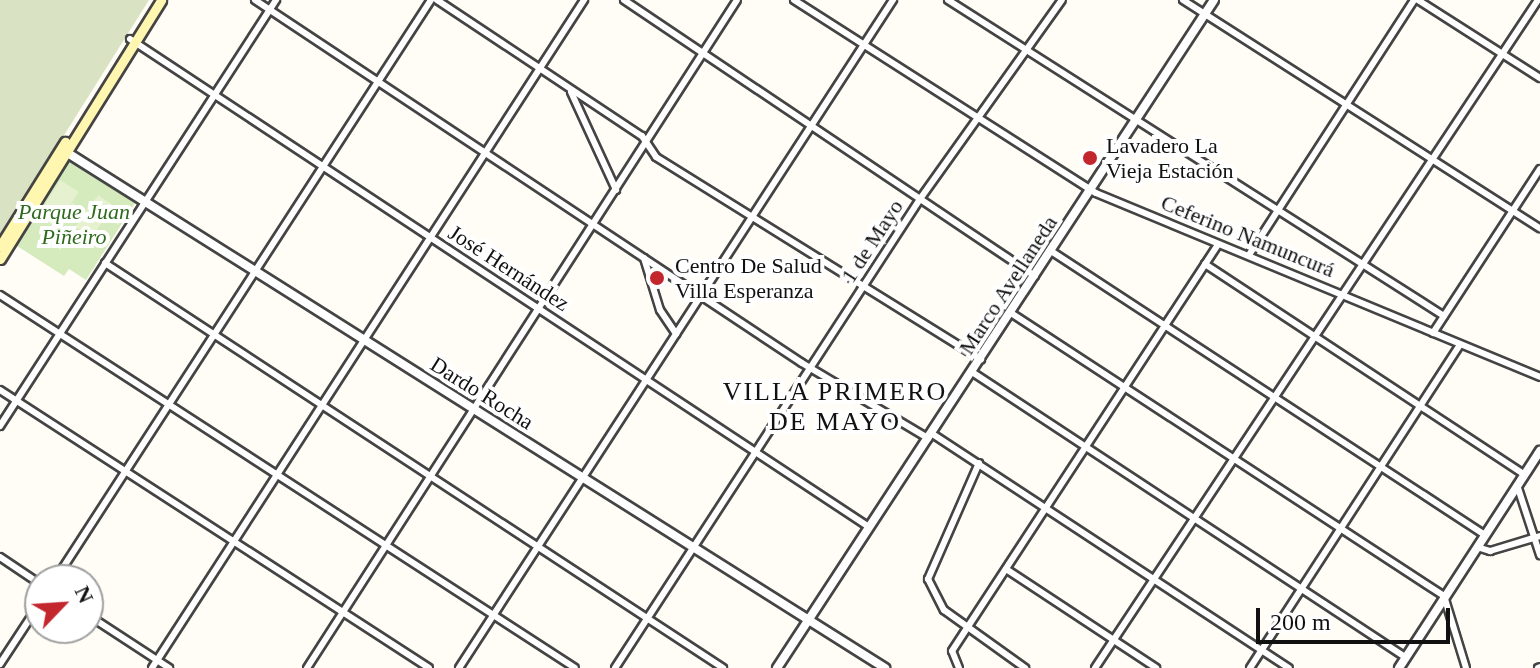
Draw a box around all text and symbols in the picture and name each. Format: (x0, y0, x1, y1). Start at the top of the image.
place label: Lavadero La Vieja Estación (1106, 132, 1234, 184)
marker: Lavadero La Vieja Estación (1081, 149, 1099, 167)
street label: Ceferino Namuncurá (1157, 189, 1339, 283)
street label: 1 de Mayo (835, 194, 909, 288)
park label: Parque Juan Piñeiro (18, 198, 130, 250)
street label: Marco Avellaneda (953, 210, 1063, 360)
street label: José Hernández (444, 219, 574, 317)
place label: Centro De Salud Villa Esperanza (675, 252, 822, 304)
marker: Centro De Salud Villa Esperanza (646, 267, 668, 289)
street label: Dardo Rocha (426, 351, 538, 435)
district label: VILLA PRIMERO DE MAYO (722, 376, 948, 438)
north arrow (24, 564, 104, 644)
text: N (70, 582, 99, 607)
scale bar (1260, 592, 1454, 642)
text: 200 m (1270, 609, 1331, 635)

